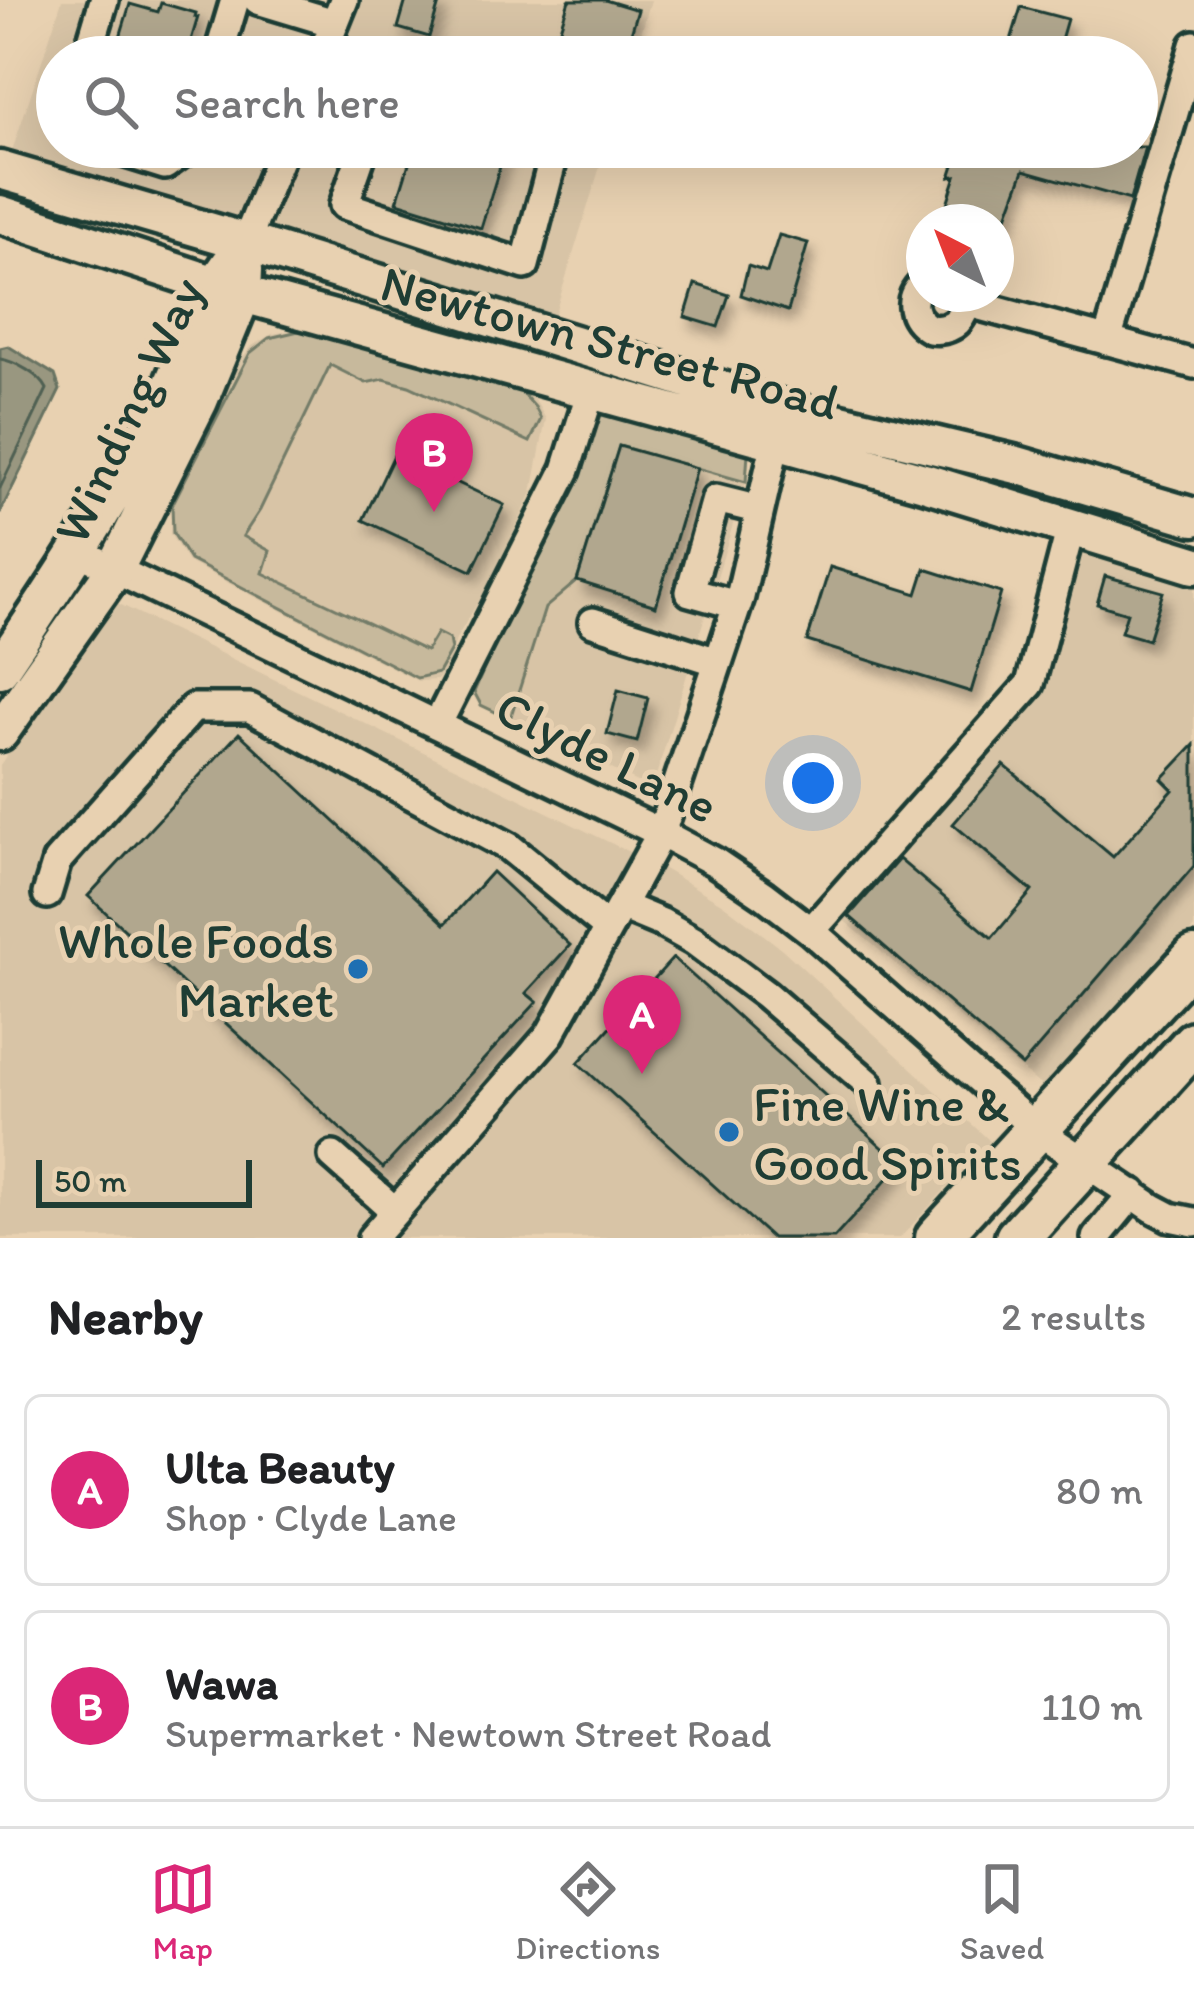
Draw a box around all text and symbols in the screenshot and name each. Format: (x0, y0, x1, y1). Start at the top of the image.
search box (36, 36, 1158, 168)
icon: search (78, 69, 144, 135)
text: Search here (174, 75, 400, 129)
north arrow (906, 204, 1014, 312)
street label: Newtown Street Road (374, 252, 845, 433)
street label: Winding Way (40, 267, 217, 553)
pin: B (395, 413, 473, 512)
street label: Clyde Lane (486, 677, 728, 836)
your location (783, 753, 843, 813)
place label: Whole Foods Market (58, 910, 334, 1030)
marker: Whole Foods Market (345, 956, 371, 982)
pin: A (603, 975, 681, 1074)
place label: Fine Wine & Good Spirits (753, 1073, 1022, 1193)
marker: Fine Wine & Good Spirits (716, 1119, 742, 1145)
scale bar (36, 1154, 252, 1207)
text: 50 m (54, 1161, 127, 1200)
text: Nearby (48, 1286, 203, 1347)
text: 2 results (1001, 1293, 1146, 1340)
text: Ulta Beauty (165, 1440, 395, 1494)
text: A (78, 1467, 102, 1514)
text: 80 m (1056, 1467, 1143, 1514)
text: Shop · Clyde Lane (165, 1494, 457, 1541)
text: Wawa (165, 1656, 278, 1710)
text: B (77, 1683, 103, 1730)
text: 110 m (1041, 1683, 1143, 1730)
text: Supermarket · Newtown Street Road (165, 1710, 771, 1757)
tab: Map (150, 1856, 216, 1967)
tab: Directions (515, 1856, 660, 1967)
tab: Saved (960, 1856, 1044, 1967)

